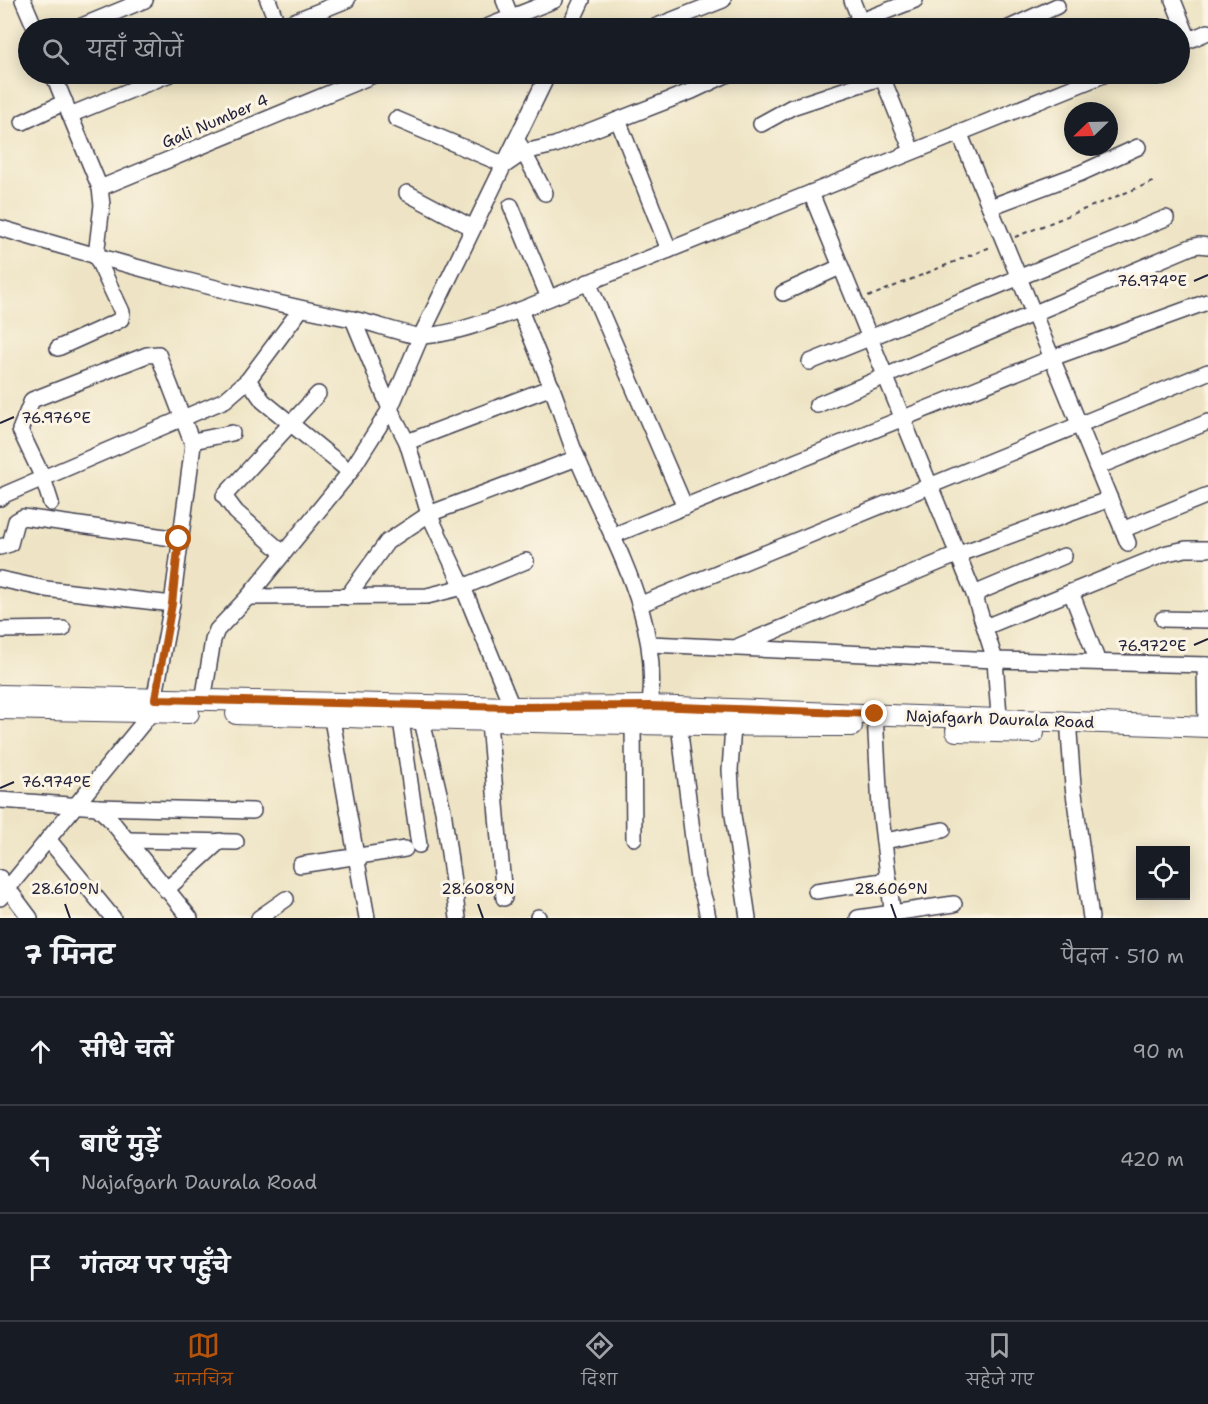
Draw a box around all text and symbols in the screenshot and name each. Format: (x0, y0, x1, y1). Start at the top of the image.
search box (18, 18, 1190, 84)
icon: search (39, 35, 72, 68)
text: यहाँ खोजें (87, 35, 183, 64)
street label: Gali Number 4 (158, 89, 272, 153)
north arrow (1064, 102, 1118, 156)
text: 76.974°E (1117, 271, 1187, 291)
text: 76.976°E (21, 408, 91, 428)
route start (165, 525, 191, 551)
text: 76.972°E (1117, 636, 1187, 656)
route end (861, 700, 887, 726)
street label: Najafgarh Daurala Road (905, 705, 1095, 733)
text: 76.974°E (21, 772, 91, 792)
map controls (1136, 846, 1190, 900)
button: locate (1136, 846, 1190, 900)
text: 28.610°N (31, 879, 99, 899)
text: 28.608°N (441, 879, 515, 899)
text: 28.606°N (854, 879, 928, 899)
text: 7 मिनट (24, 937, 114, 972)
text: पैदल · 510 m (1061, 943, 1184, 969)
icon: ahead (24, 1035, 57, 1068)
text: सीधे चलें (81, 1035, 173, 1064)
text: 90 m (1132, 1038, 1184, 1064)
text: बाएँ मुड़ें (81, 1130, 160, 1159)
icon: left (24, 1143, 57, 1176)
text: 420 m (1120, 1146, 1184, 1172)
text: Najafgarh Daurala Road (81, 1169, 317, 1195)
icon: arrive (24, 1251, 57, 1284)
text: गंतव्य पर पहुँचे (81, 1251, 230, 1280)
tab: मानचित्र (174, 1329, 233, 1397)
tab: दिशा (581, 1329, 618, 1397)
tab: सहेजे गए (966, 1329, 1034, 1397)

